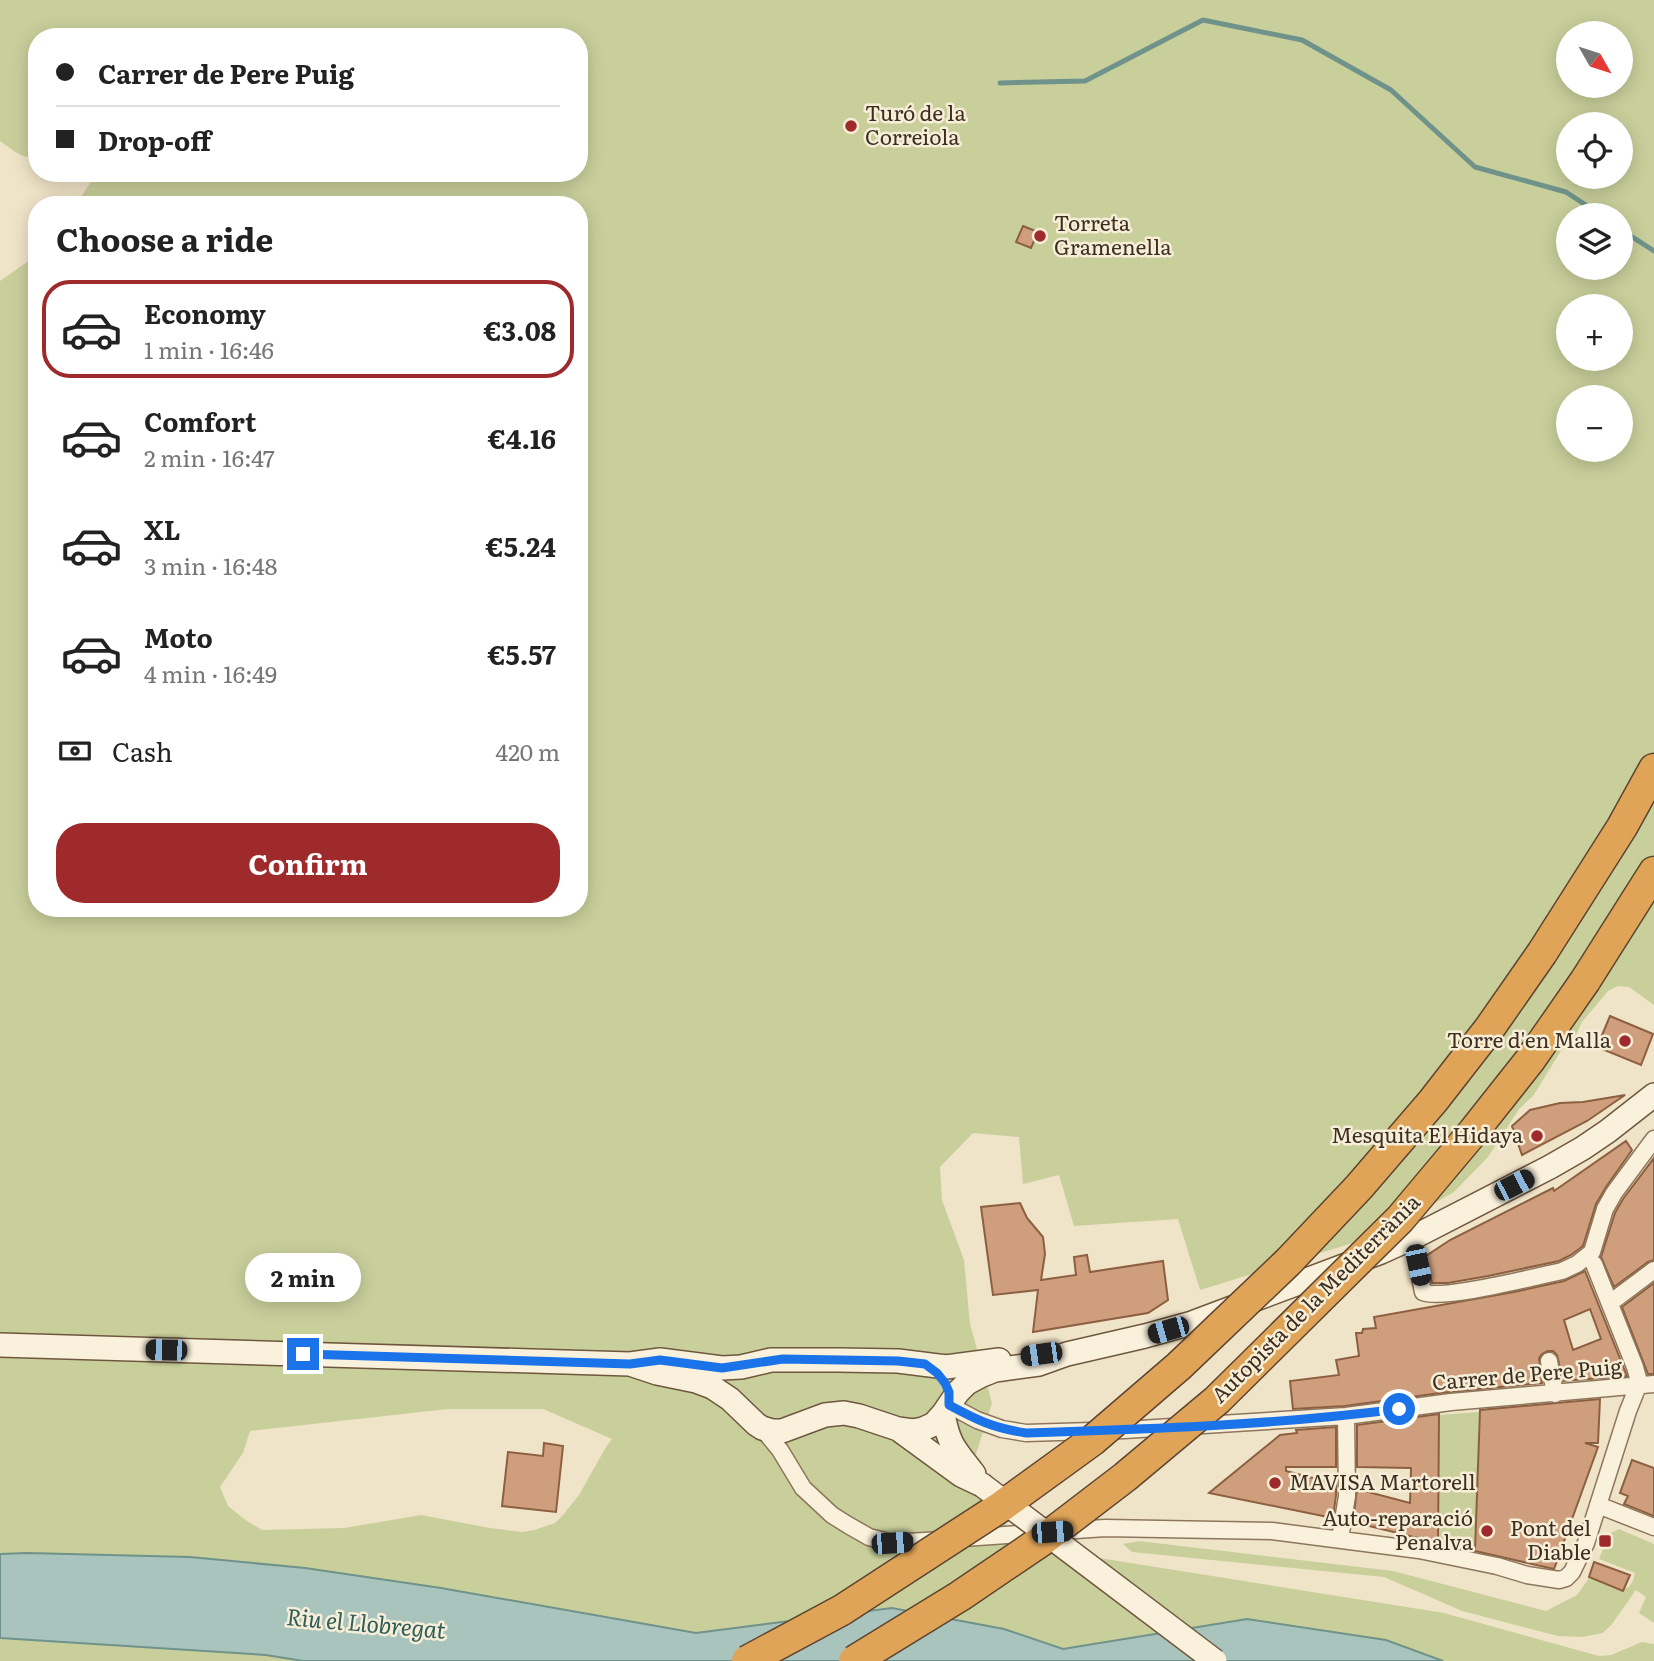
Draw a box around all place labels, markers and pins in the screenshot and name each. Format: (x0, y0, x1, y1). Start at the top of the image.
place label: Turó de la Correiola (865, 96, 966, 151)
marker: Turó de la Correiola (843, 118, 859, 134)
place label: Torreta Gramenella (1054, 206, 1172, 261)
marker: Torreta Gramenella (1032, 228, 1048, 244)
place label: Torre d'en Malla (1447, 1023, 1612, 1054)
marker: Torre d'en Malla (1617, 1033, 1633, 1049)
place label: Mesquita El Hidaya (1331, 1118, 1524, 1149)
marker: Mesquita El Hidaya (1529, 1128, 1545, 1144)
place label: MAVISA Martorell (1289, 1465, 1476, 1496)
marker: MAVISA Martorell (1267, 1475, 1283, 1491)
place label: Auto-reparació Penalva (1322, 1501, 1474, 1556)
place label: Pont del Diable (1510, 1511, 1591, 1566)
marker: Auto-reparació Penalva (1479, 1523, 1495, 1539)
marker: Pont del Diable (1597, 1533, 1613, 1549)

